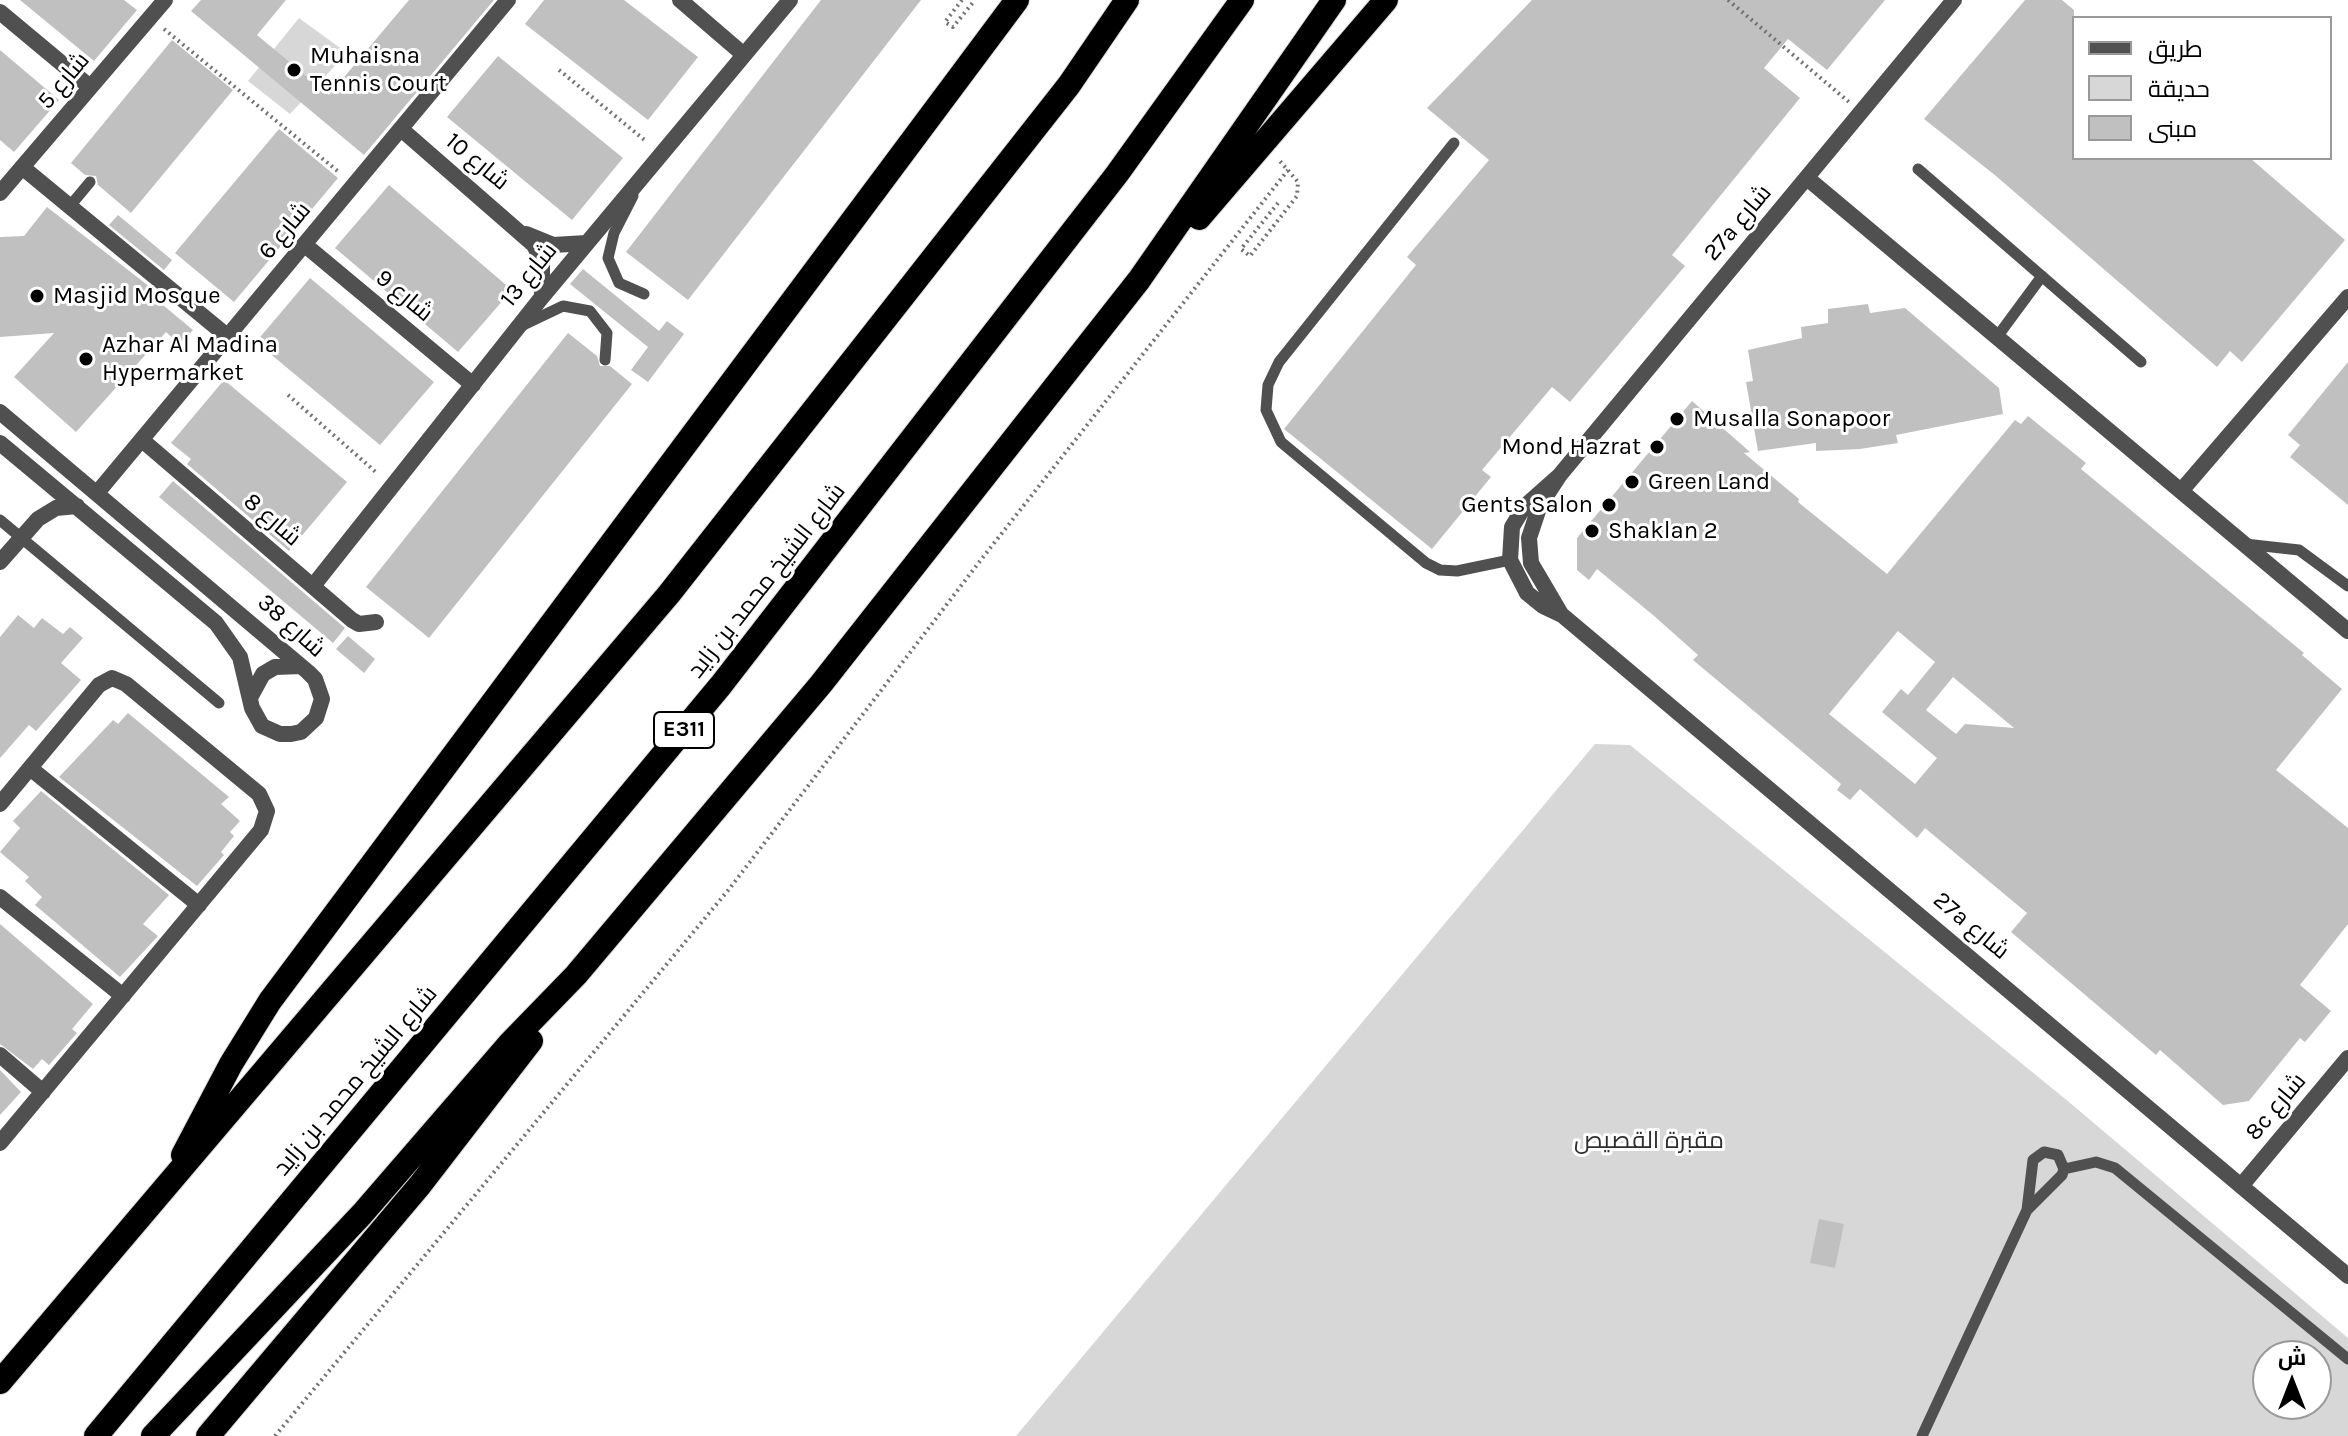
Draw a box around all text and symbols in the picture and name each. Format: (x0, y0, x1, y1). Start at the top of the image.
legend (2072, 16, 2332, 160)
text: طريق (2148, 35, 2203, 63)
place label: Muhaisna Tennis Court (310, 42, 447, 98)
street label: شارع 5 (32, 47, 96, 115)
marker: Muhaisna Tennis Court (285, 61, 303, 79)
text: حديقة (2148, 75, 2210, 103)
text: مبنى (2148, 115, 2197, 143)
street label: شارع 10 (439, 127, 515, 197)
street label: 27a شارع (1698, 179, 1778, 267)
street label: شارع 6 (253, 196, 317, 266)
street label: شارع 13 (494, 237, 564, 313)
street label: شارع 9 (369, 264, 439, 328)
place label: Masjid Mosque (53, 282, 221, 310)
marker: Masjid Mosque (28, 287, 46, 305)
place label: Azhar Al Madina Hypermarket (102, 331, 278, 387)
marker: Azhar Al Madina Hypermarket (77, 350, 95, 368)
place label: Musalla Sonapoor (1693, 405, 1890, 433)
marker: Musalla Sonapoor (1668, 410, 1686, 428)
place label: Mond Hazrat (1502, 433, 1641, 461)
marker: Mond Hazrat (1648, 438, 1666, 456)
place label: Green Land (1648, 468, 1770, 496)
marker: Green Land (1623, 473, 1641, 491)
street label: شارع الشيخ محمد بن زايد (682, 478, 852, 684)
street label: شارع 8 (237, 487, 307, 553)
place label: Gents Salon (1461, 491, 1593, 519)
marker: Gents Salon (1600, 496, 1618, 514)
place label: Shaklan 2 (1608, 517, 1718, 545)
marker: Shaklan 2 (1583, 522, 1601, 540)
street label: شارع 38 (251, 588, 331, 664)
road number: E311 (654, 712, 714, 748)
street label: 27a شارع (1927, 886, 2015, 966)
street label: شارع الشيخ محمد بن زايد (268, 980, 444, 1182)
street label: 8c شارع (2239, 1067, 2313, 1147)
park label: مقبرة القصيص (1574, 1127, 1724, 1155)
north arrow (2252, 1340, 2332, 1420)
text: ش (2278, 1345, 2306, 1371)

